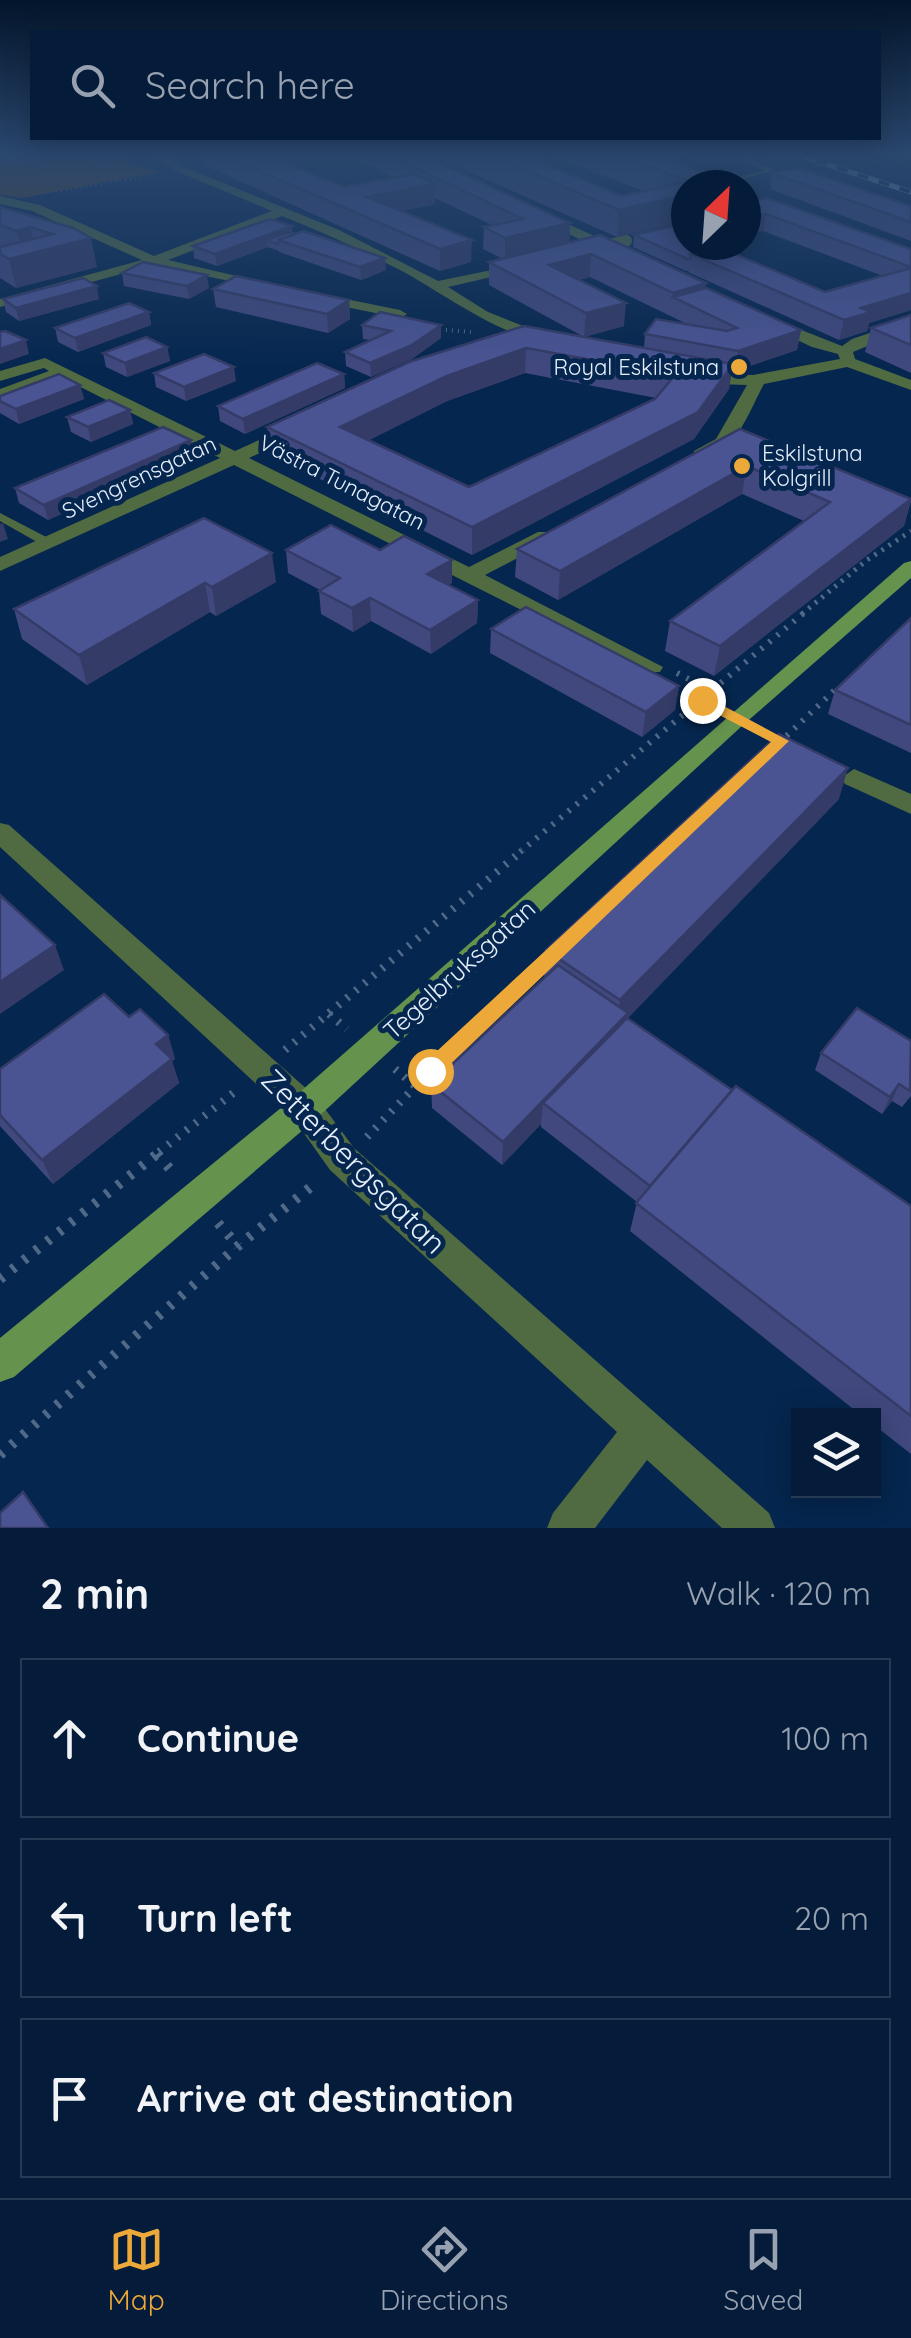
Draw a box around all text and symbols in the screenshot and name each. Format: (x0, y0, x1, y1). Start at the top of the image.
search box (30, 30, 881, 140)
icon: search (65, 58, 120, 113)
text: Search here (145, 61, 355, 109)
north arrow (671, 170, 761, 260)
place label: Royal Eskilstuna (553, 353, 719, 381)
marker: Royal Eskilstuna (728, 356, 750, 378)
street label: Västra Tunagatan (254, 428, 430, 536)
street label: Svengrensgatan (58, 429, 220, 525)
place label: Eskilstuna Kolgrill (762, 439, 863, 492)
marker: Eskilstuna Kolgrill (731, 455, 753, 477)
route end (680, 678, 726, 724)
street label: Tegelbruksgatan (377, 893, 541, 1045)
route start (408, 1049, 454, 1095)
street label: Zetterbergsgatan (254, 1061, 454, 1261)
map controls (791, 1408, 881, 1498)
button: layers (791, 1408, 881, 1498)
text: 2 min (40, 1567, 149, 1620)
text: Walk · 120 m (686, 1573, 871, 1613)
icon: ahead (42, 1711, 97, 1766)
text: Continue (137, 1714, 299, 1762)
text: 100 m (781, 1718, 869, 1758)
icon: left (42, 1891, 97, 1946)
text: Turn left (137, 1894, 293, 1942)
text: 20 m (794, 1898, 869, 1938)
icon: arrive (42, 2071, 97, 2126)
text: Arrive at destination (137, 2074, 514, 2122)
tab: Map (108, 2222, 165, 2317)
tab: Directions (380, 2222, 508, 2317)
tab: Saved (724, 2222, 803, 2317)

